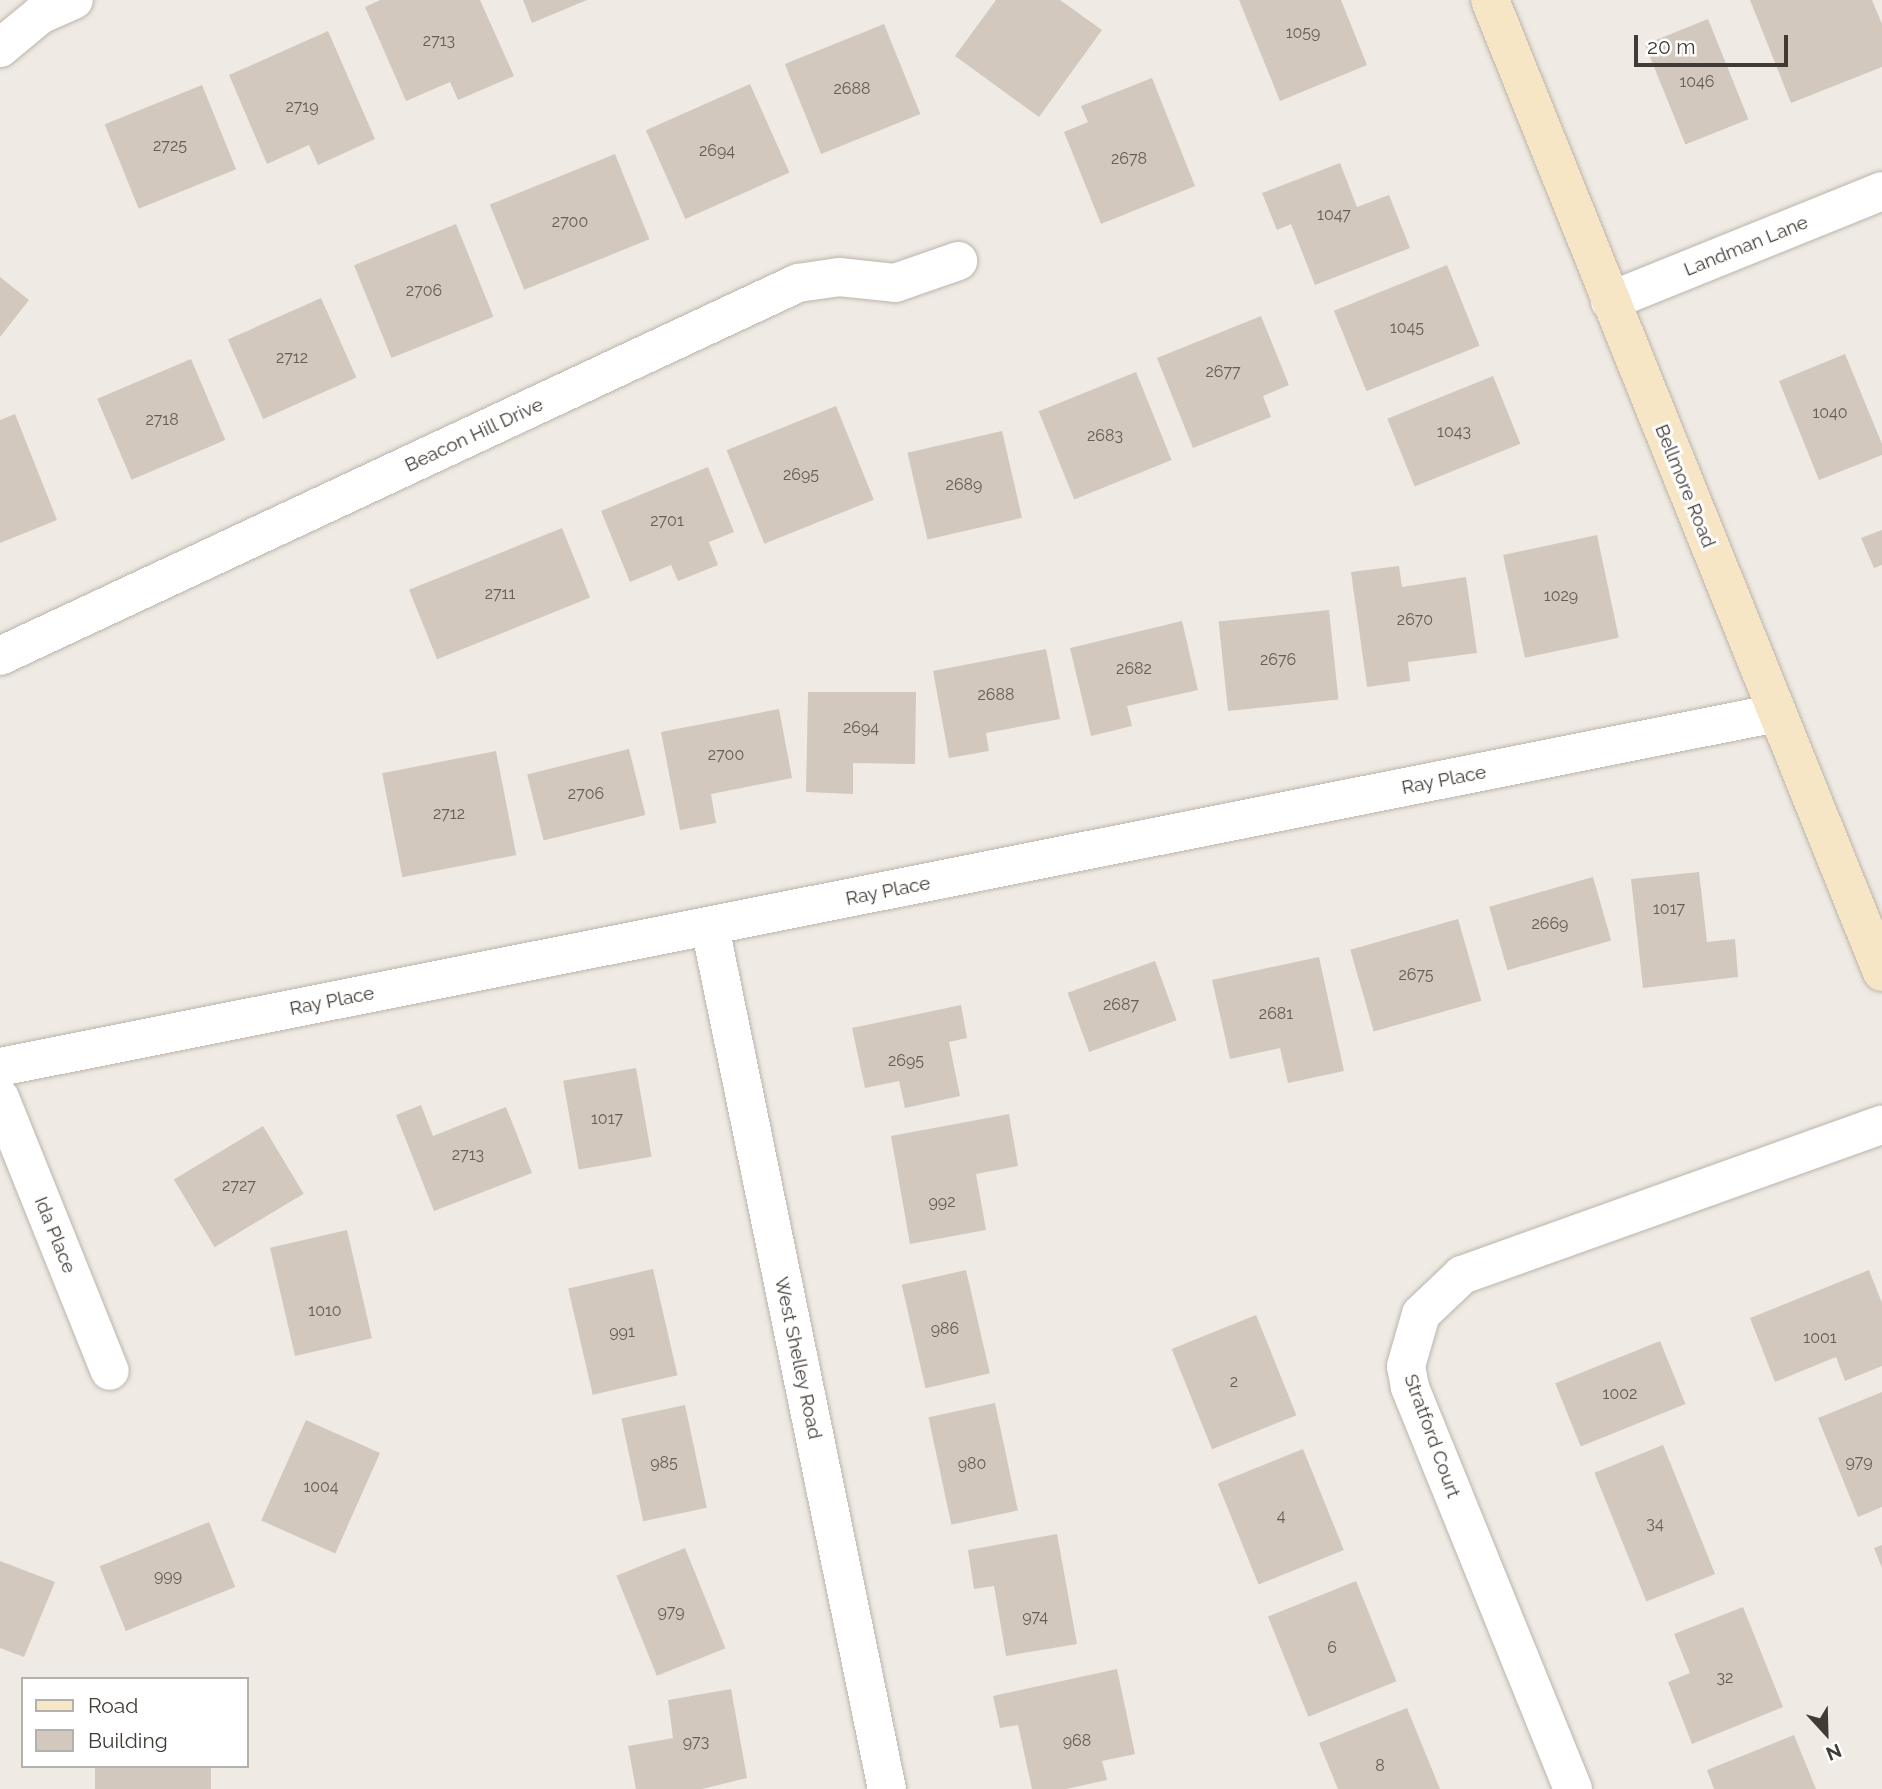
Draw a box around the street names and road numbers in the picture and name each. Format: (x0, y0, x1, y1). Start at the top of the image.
street label: Landman Lane (1681, 211, 1811, 281)
street label: Beacon Hill Drive (401, 393, 547, 477)
street label: Bellmore Road (1650, 421, 1720, 551)
street label: Ray Place (1399, 761, 1489, 799)
street label: Ray Place (843, 872, 933, 910)
street label: Ray Place (287, 982, 377, 1020)
street label: Ida Place (29, 1193, 81, 1277)
street label: West Shelley Road (770, 1275, 826, 1441)
street label: Stratford Court (1399, 1371, 1465, 1501)

